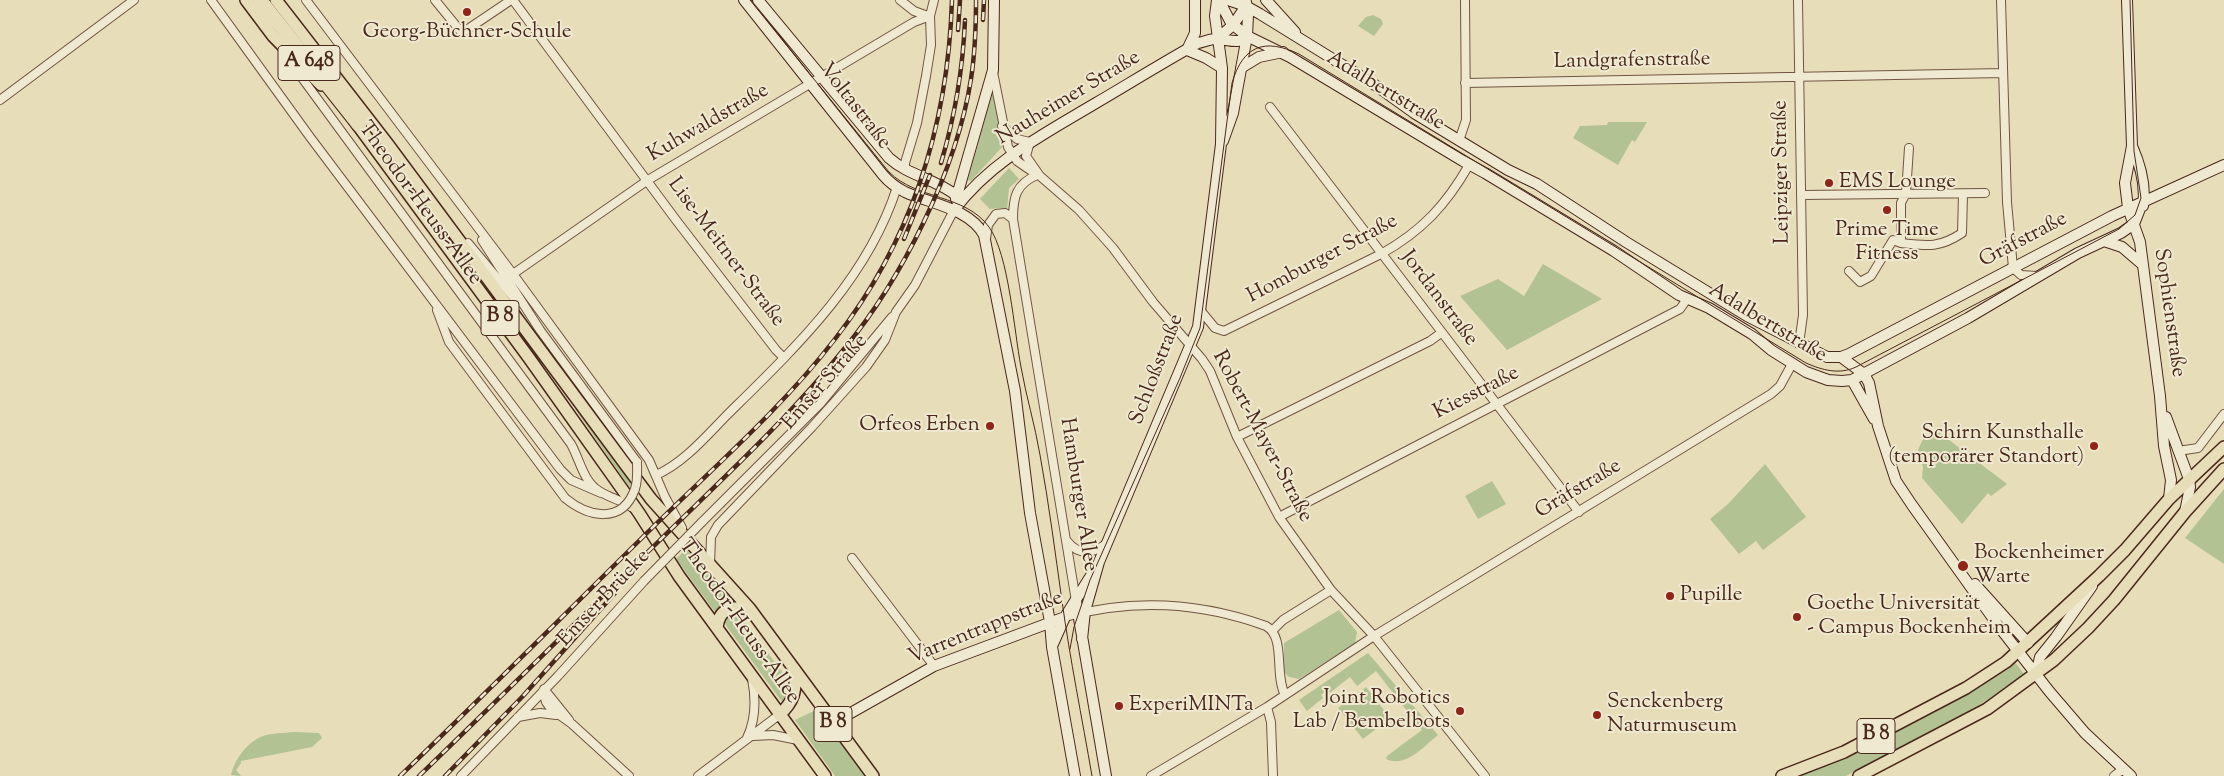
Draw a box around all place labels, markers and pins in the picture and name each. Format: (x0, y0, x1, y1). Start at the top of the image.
marker: Georg-Büchner-Schule (461, 6, 473, 18)
place label: Georg-Büchner-Schule (362, 20, 572, 46)
place label: EMS Lounge (1839, 170, 1956, 196)
marker: EMS Lounge (1823, 177, 1835, 189)
marker: Prime Time Fitness (1881, 204, 1893, 216)
place label: Prime Time Fitness (1835, 218, 1939, 268)
place label: Orfeos Erben (859, 413, 980, 439)
marker: Orfeos Erben (984, 420, 996, 432)
place label: Schirn Kunsthalle (temporärer Standort) (1888, 421, 2084, 471)
marker: Schirn Kunsthalle (temporärer Standort) (2088, 440, 2100, 452)
place label: Bockenheimer Warte (1974, 541, 2104, 591)
marker: Bockenheimer Warte (1956, 559, 1970, 573)
place label: Pupille (1680, 583, 1743, 609)
marker: Pupille (1664, 590, 1676, 602)
place label: Goethe Universität - Campus Bockenheim (1807, 592, 2011, 642)
marker: Goethe Universität - Campus Bockenheim (1791, 611, 1803, 623)
place label: Joint Robotics Lab / Bembelbots (1293, 686, 1450, 736)
place label: Senckenberg Naturmuseum (1607, 690, 1737, 740)
place label: ExperiMINTa (1129, 693, 1254, 719)
marker: ExperiMINTa (1113, 700, 1125, 712)
marker: Joint Robotics Lab / Bembelbots (1454, 705, 1466, 717)
marker: Senckenberg Naturmuseum (1591, 709, 1603, 721)

